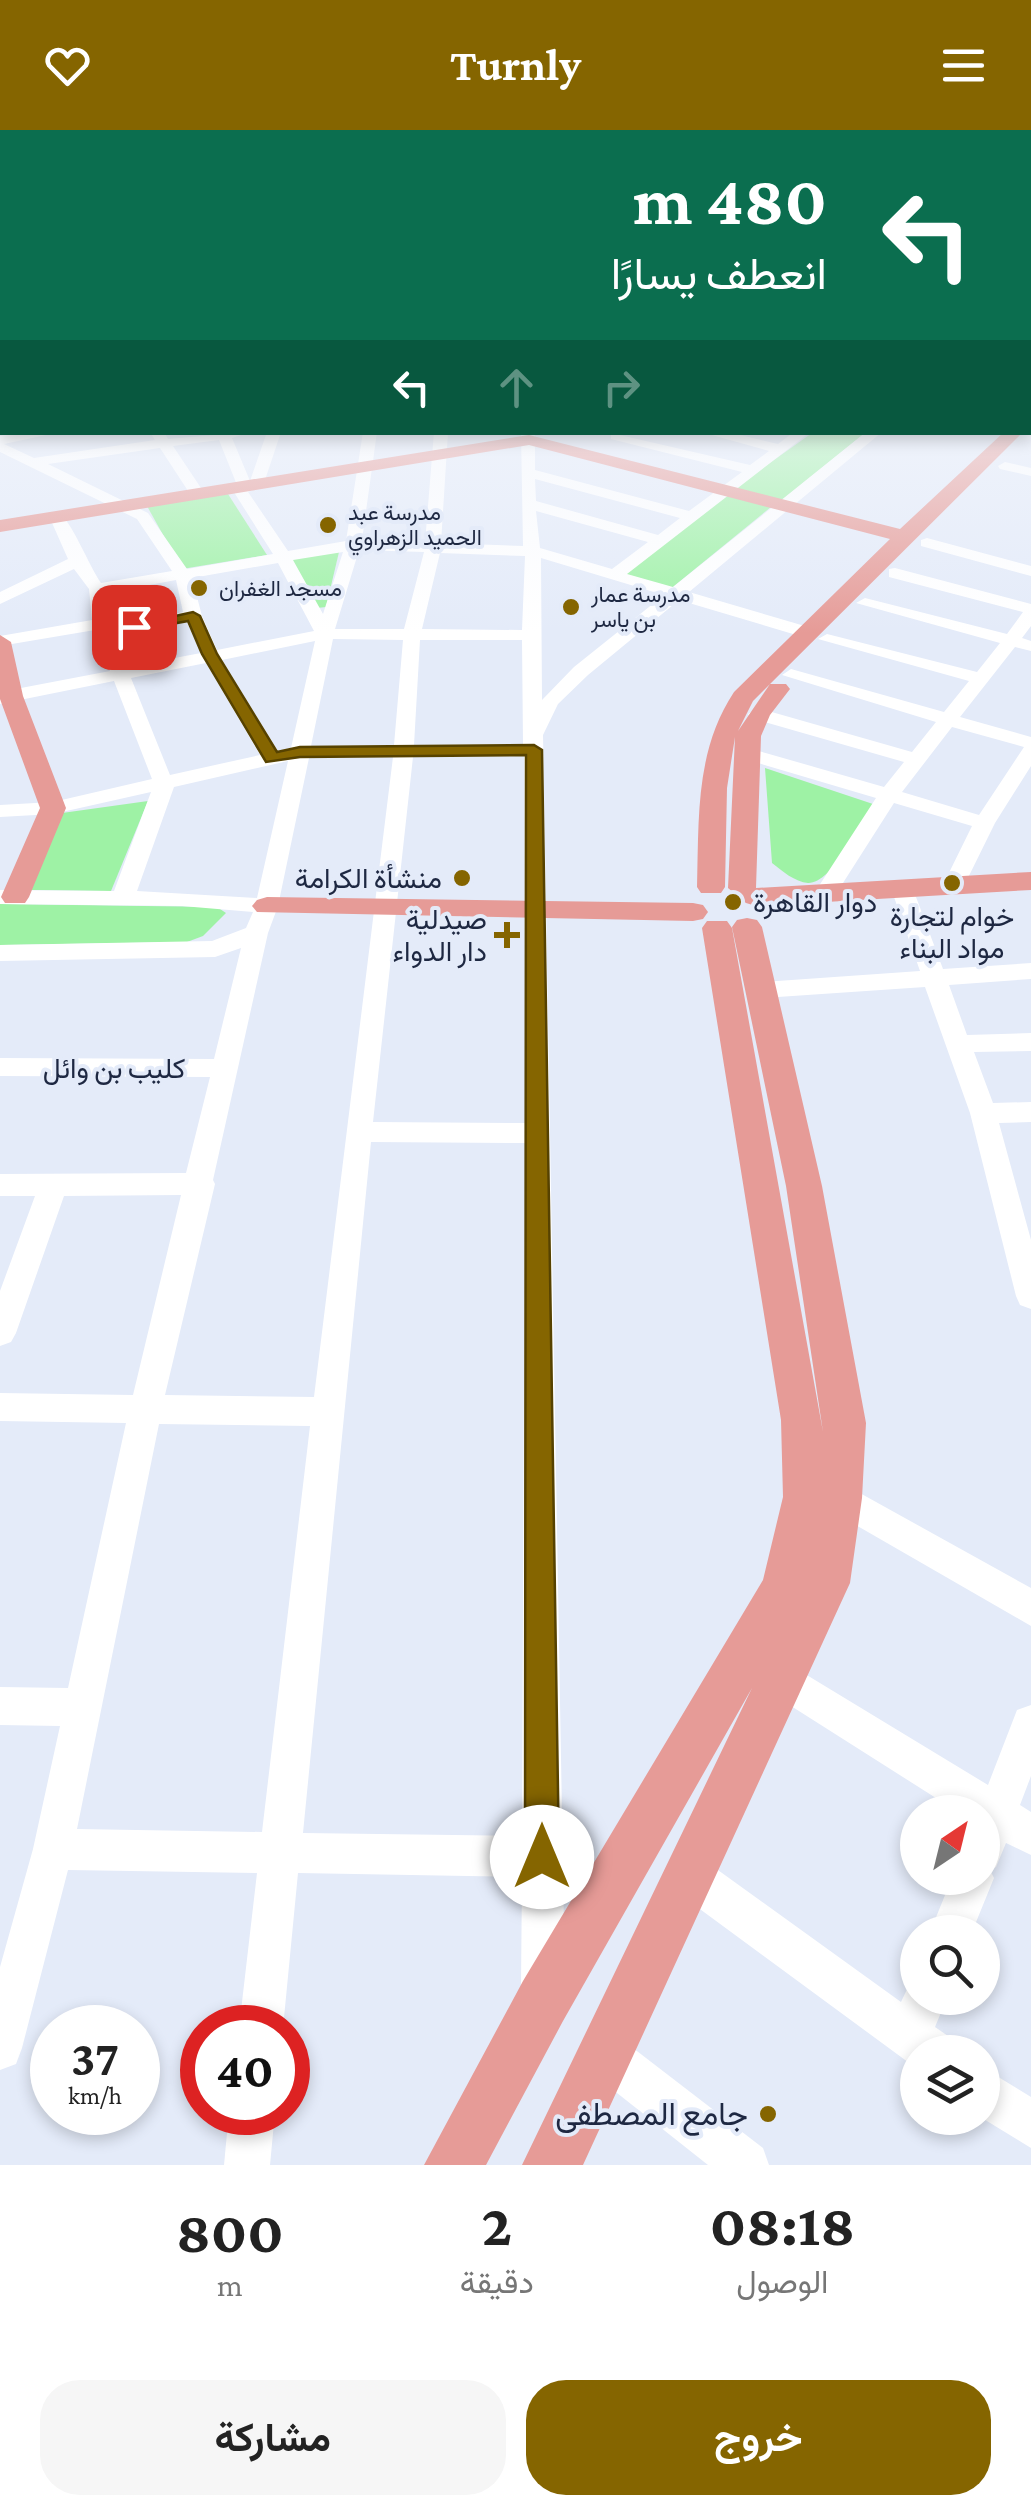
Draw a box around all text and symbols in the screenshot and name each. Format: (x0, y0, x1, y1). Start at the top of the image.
icon: heart (40, 38, 95, 93)
icon: menu (936, 38, 991, 93)
text: Turnly (450, 40, 581, 90)
text: 480 m (633, 161, 827, 239)
icon: left (862, 170, 992, 300)
text: انعطف يسارًا (611, 249, 827, 299)
icon: left (384, 360, 439, 415)
icon: ahead (489, 360, 544, 415)
icon: right (594, 360, 649, 415)
place label: مدرسة عبد الحميد الزهراوي (348, 500, 482, 556)
marker: مدرسة عبد الحميد الزهراوي (317, 514, 339, 536)
place label: مسجد الغفران (219, 576, 342, 602)
marker: مسجد الغفران (188, 577, 210, 599)
place label: مدرسة عمار بن ياسر (590, 582, 691, 633)
pin (92, 585, 177, 670)
marker: مدرسة عمار بن ياسر (560, 596, 582, 618)
icon: arrive (107, 600, 162, 655)
place label: منشأة الكرامة (295, 863, 442, 896)
marker: منشأة الكرامة (451, 867, 473, 889)
marker: خوام لتجارة مواد البناء (941, 872, 963, 894)
place label: دوار القاهرة (753, 887, 877, 920)
marker: دوار القاهرة (722, 891, 744, 913)
place label: خوام لتجارة مواد البناء (890, 901, 1014, 966)
place label: صيدلية دار الدواء (393, 904, 487, 969)
marker: صيدلية دار الدواء (496, 924, 518, 946)
street label: كليب بن وائل (43, 1053, 185, 1086)
north arrow (900, 1795, 1000, 1895)
map controls (900, 1795, 1000, 2135)
position arrow (490, 1805, 594, 1909)
button: search (900, 1915, 1000, 2015)
speed limit sign: 40 (180, 2005, 310, 2135)
text: 37 (71, 2030, 119, 2086)
button: layers (900, 2035, 1000, 2135)
text: km/h (68, 2082, 122, 2109)
place label: جامع المصطفى (555, 2096, 748, 2136)
marker: جامع المصطفى (757, 2103, 779, 2125)
text: 2 (481, 2191, 512, 2258)
text: 08:18 (710, 2191, 855, 2258)
text: 800 (176, 2198, 284, 2265)
text: دقيقة (460, 2264, 534, 2300)
text: الوصول (736, 2264, 829, 2300)
text: m (217, 2267, 243, 2303)
button: مشاركة (40, 2380, 506, 2495)
button: خروج (526, 2380, 991, 2495)

